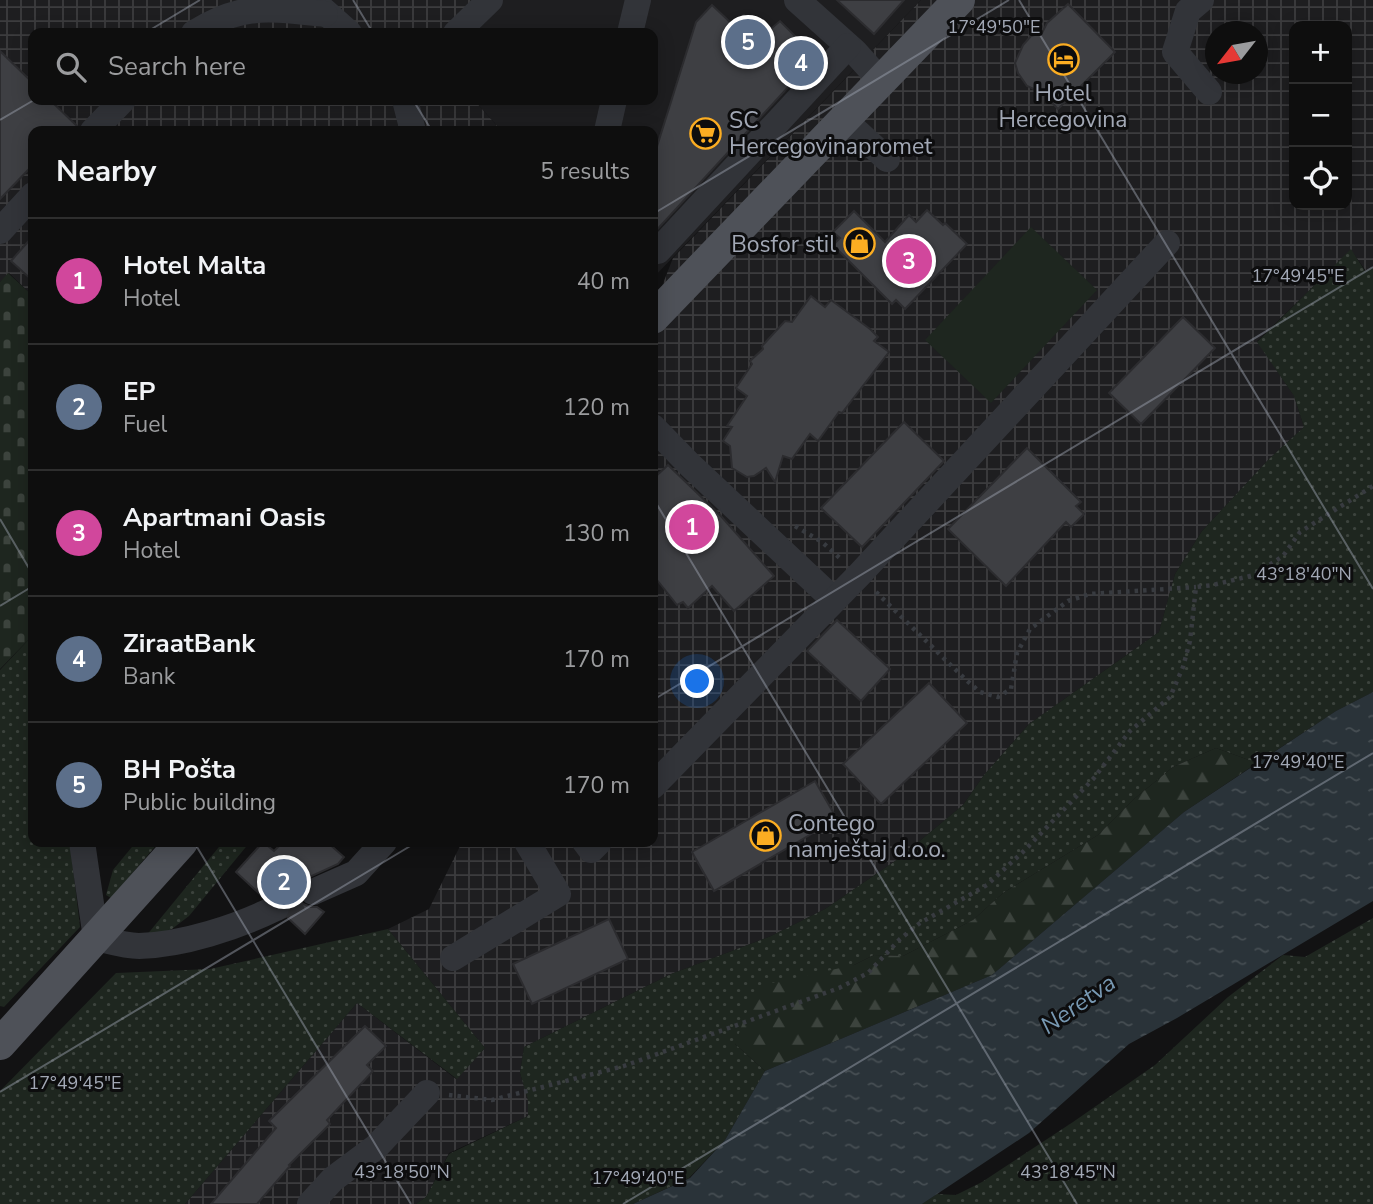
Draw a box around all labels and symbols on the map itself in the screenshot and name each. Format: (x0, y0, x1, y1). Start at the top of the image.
text: 17°49'50"E (948, 15, 1041, 39)
pin: 5 (725, 16, 771, 68)
north arrow (1205, 21, 1268, 84)
pin: 4 (778, 37, 824, 89)
hotel icon: Hotel Hercegovina (1046, 42, 1080, 76)
place label: Hotel Hercegovina (998, 78, 1128, 135)
place label: SC Hercegovinapromet (729, 105, 933, 162)
supermarket icon: SC Hercegovinapromet (689, 116, 723, 150)
shop icon: Bosfor stil (842, 227, 876, 261)
place label: Bosfor stil (731, 229, 836, 260)
pin: 3 (886, 235, 932, 287)
text: 17°49'45"E (1252, 264, 1345, 288)
pin: 1 (669, 501, 715, 553)
text: 43°18'40"N (1256, 562, 1352, 586)
your location (680, 664, 714, 698)
text: 17°49'40"E (1252, 750, 1345, 774)
place label: Contego namještaj d.o.o. (788, 808, 946, 865)
shop icon: Contego namještaj d.o.o. (748, 819, 782, 853)
pin: 2 (261, 856, 307, 908)
water label: Neretva (1034, 966, 1122, 1042)
text: 17°49'45"E (29, 1071, 122, 1095)
text: 43°18'50"N (354, 1160, 450, 1184)
text: 43°18'45"N (1020, 1160, 1116, 1184)
text: 17°49'40"E (592, 1166, 685, 1190)

